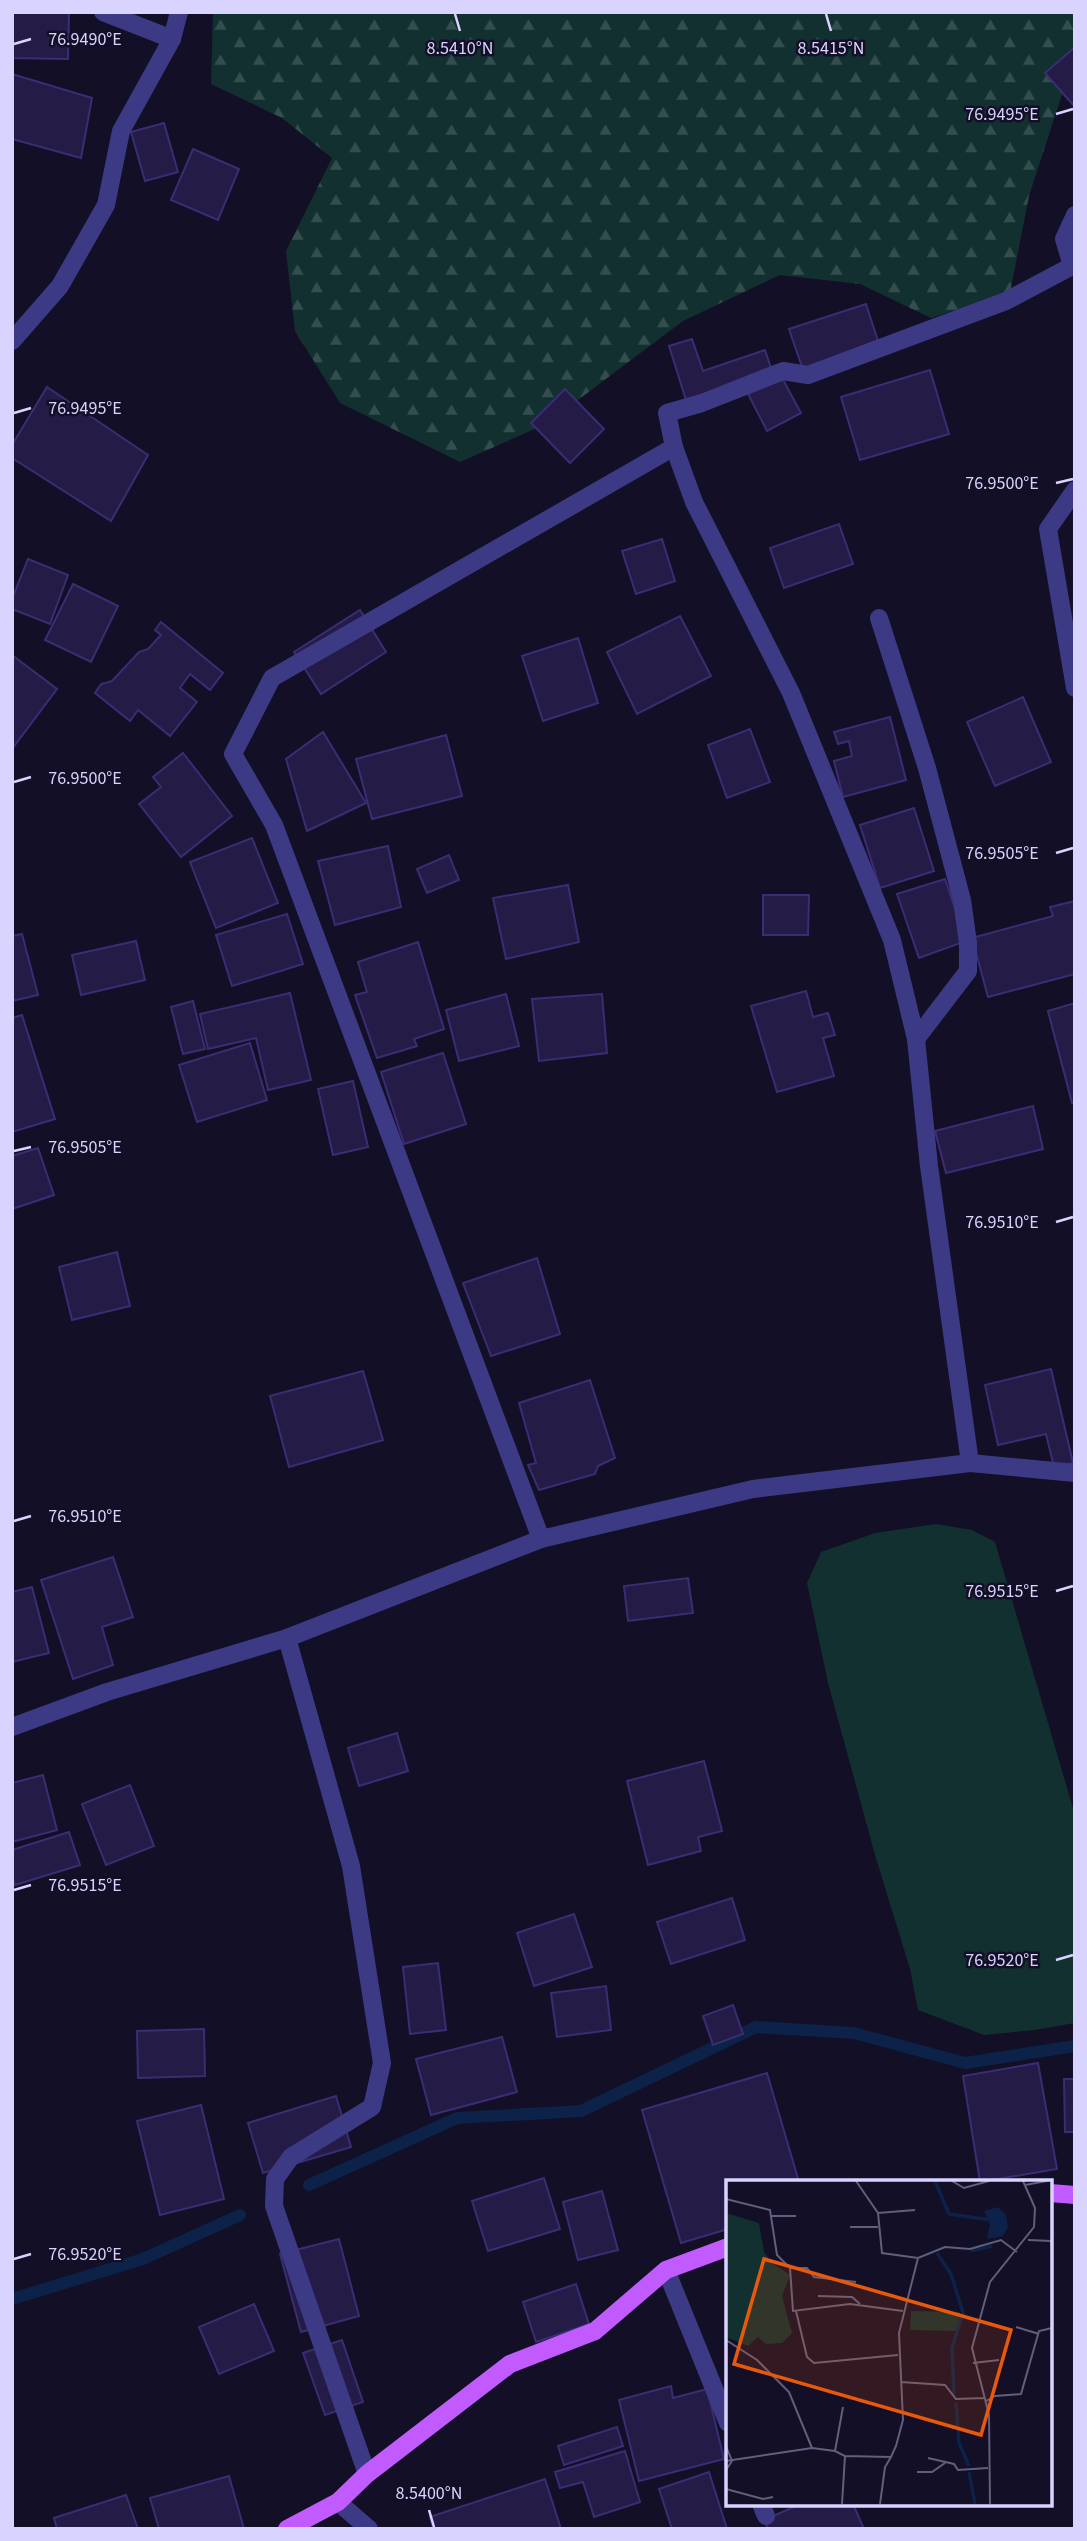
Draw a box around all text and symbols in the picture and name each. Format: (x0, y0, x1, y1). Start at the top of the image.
text: 76.9490°E (48, 27, 122, 52)
text: 8.5410°N (427, 36, 493, 61)
text: 8.5415°N (798, 36, 864, 61)
text: 76.9495°E (965, 102, 1039, 127)
text: 76.9495°E (48, 396, 122, 421)
text: 76.9500°E (965, 471, 1039, 496)
text: 76.9500°E (48, 766, 122, 791)
text: 76.9505°E (965, 841, 1039, 866)
text: 76.9505°E (48, 1135, 122, 1160)
text: 76.9510°E (965, 1210, 1039, 1235)
text: 76.9510°E (48, 1504, 122, 1529)
text: 76.9515°E (965, 1579, 1039, 1604)
text: 76.9515°E (48, 1873, 122, 1898)
text: 76.9520°E (965, 1948, 1039, 1973)
inset map (726, 2180, 1052, 2506)
text: 76.9520°E (48, 2242, 122, 2267)
text: 8.5400°N (396, 2481, 462, 2506)

